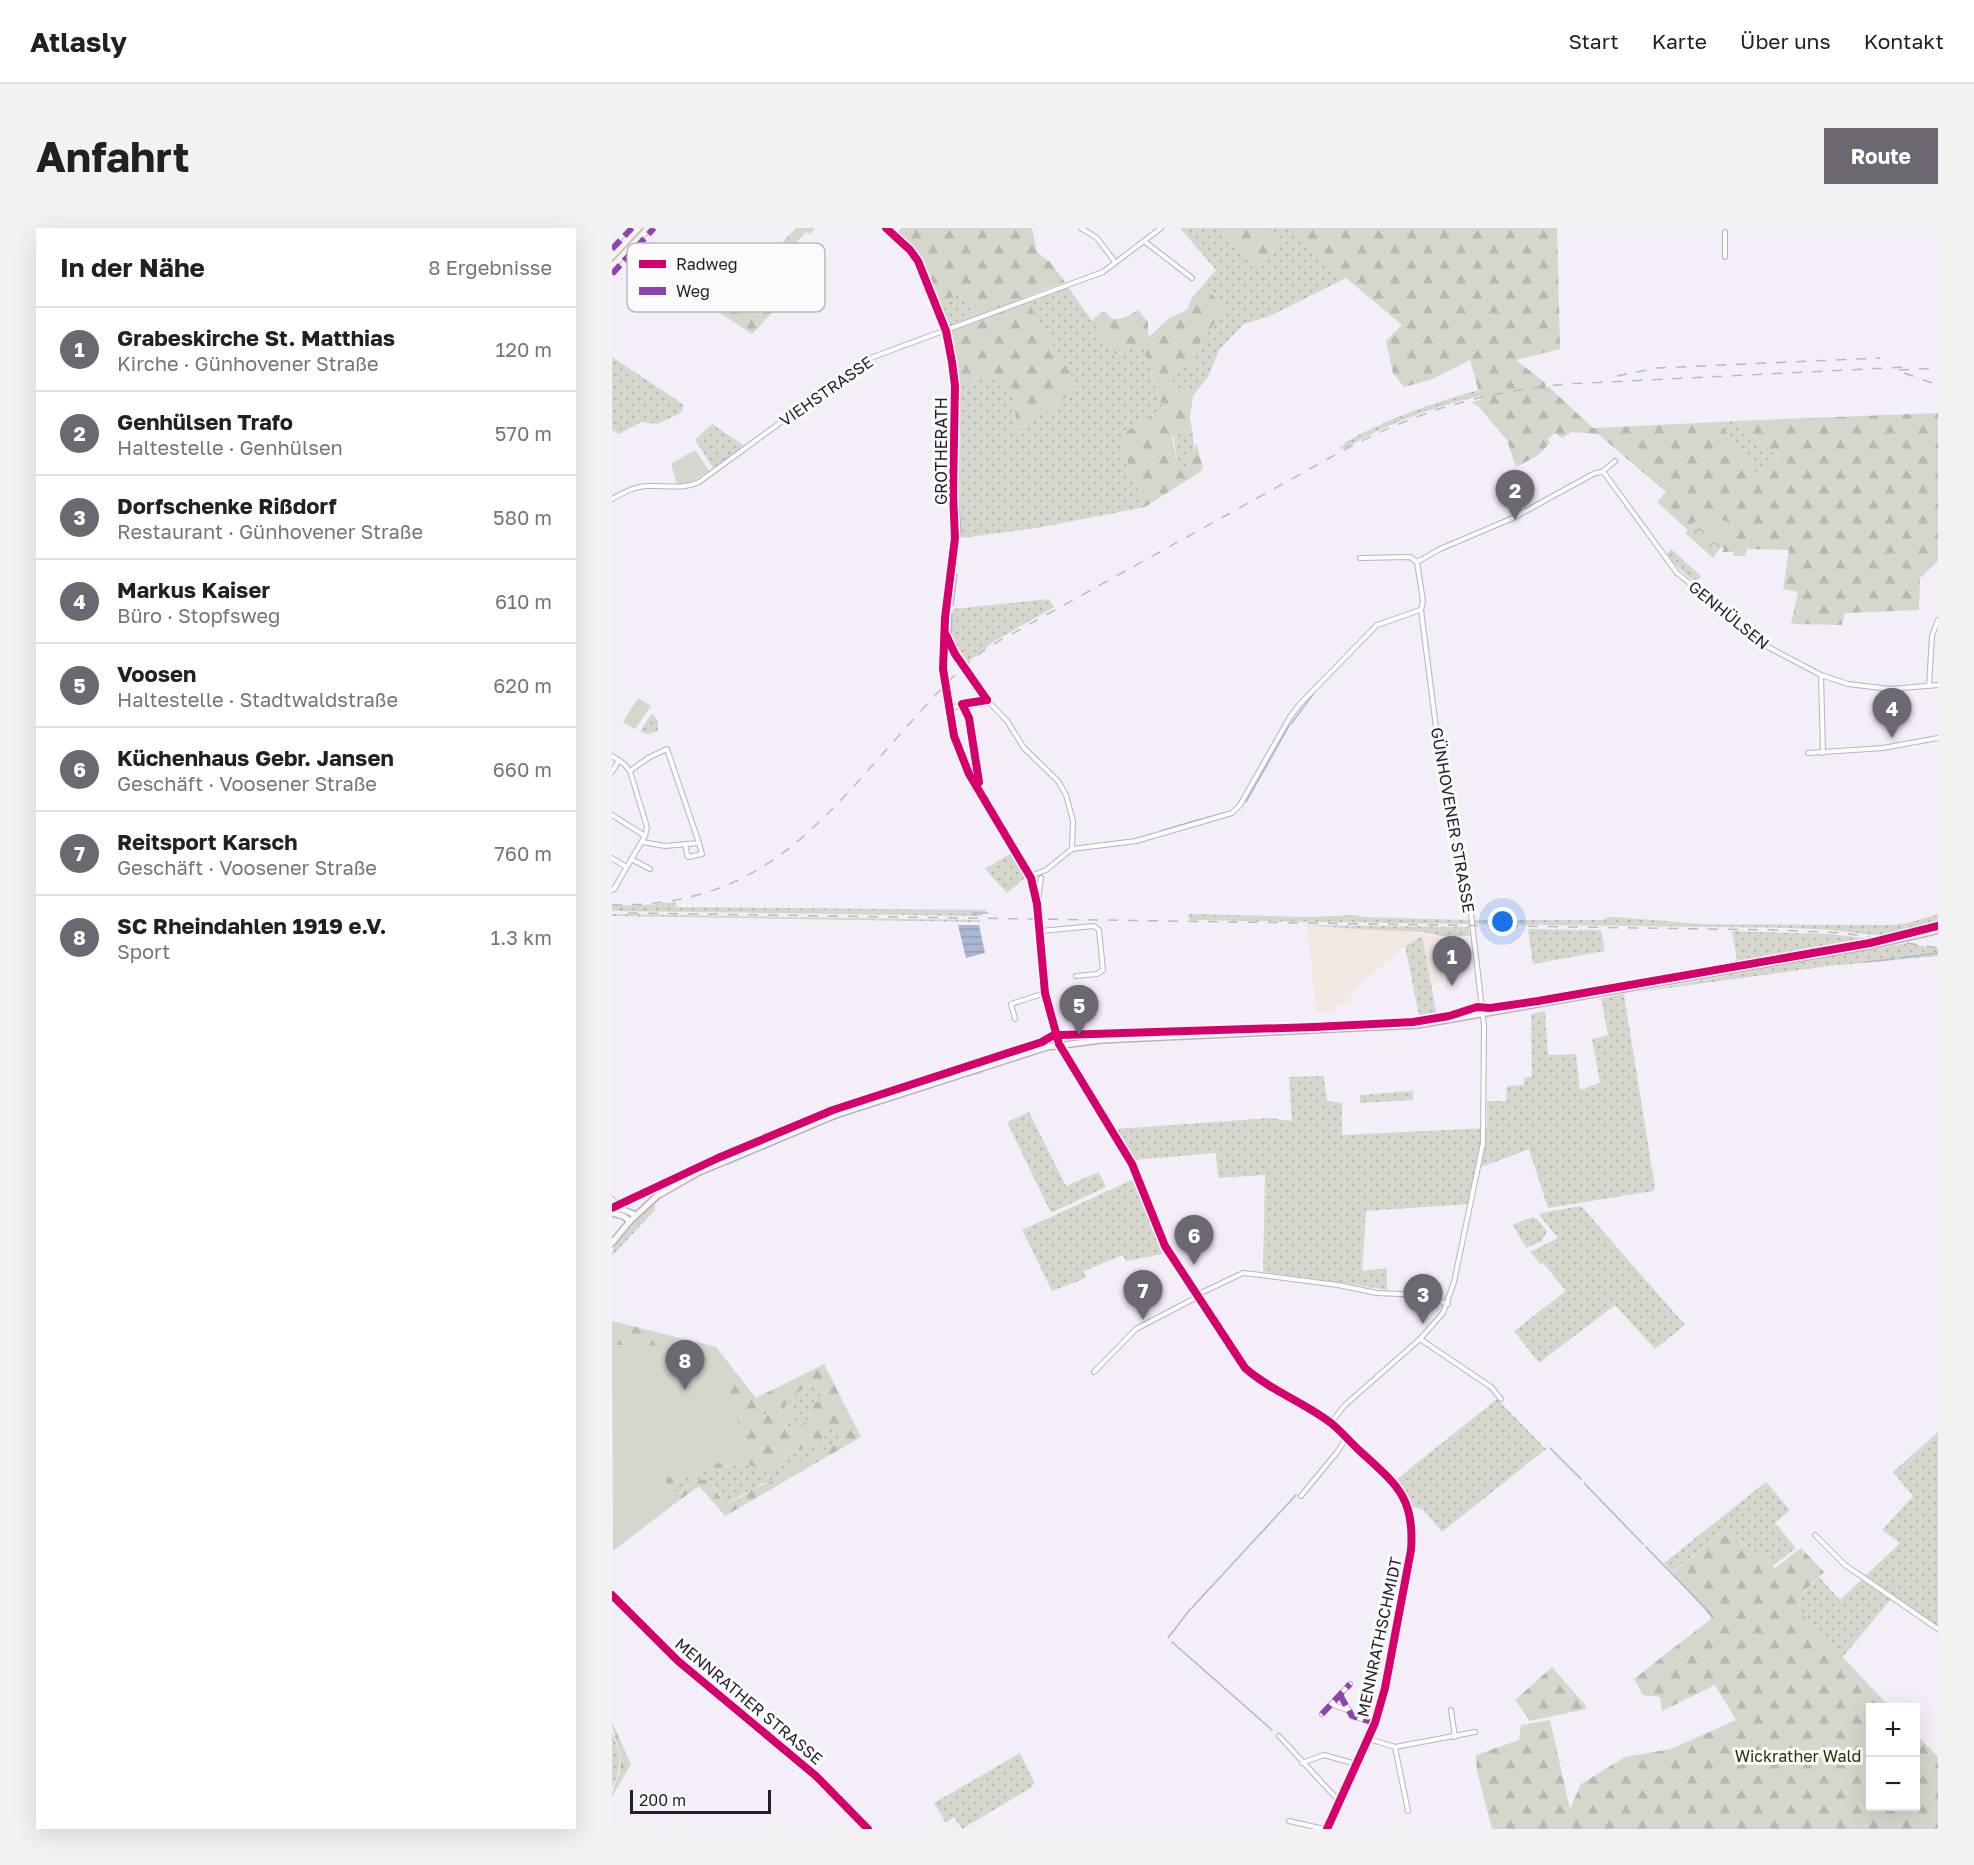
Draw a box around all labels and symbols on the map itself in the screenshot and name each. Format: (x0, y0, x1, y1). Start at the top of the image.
legend (627, 243, 825, 312)
text: Radweg (676, 254, 738, 274)
text: Weg (676, 281, 710, 301)
street label: VIEHSTRASSE (775, 351, 877, 431)
street label: GROTHERATH (931, 397, 951, 505)
pin: 2 (1496, 470, 1534, 520)
street label: GENHÜLSEN (1685, 576, 1773, 654)
pin: 4 (1872, 688, 1912, 738)
street label: GÜNHOVENER STRASSE (1427, 726, 1479, 914)
your location (1488, 907, 1517, 936)
pin: 1 (1432, 936, 1472, 986)
pin: 5 (1060, 986, 1098, 1035)
pin: 6 (1174, 1216, 1214, 1265)
pin: 7 (1124, 1270, 1162, 1320)
pin: 3 (1404, 1274, 1442, 1324)
pin: 8 (666, 1340, 704, 1390)
street label: MENNRATHSCHMIDT (1352, 1555, 1406, 1719)
street label: MENNRATHER STRASSE (671, 1633, 827, 1769)
park label: Wickrather Wald (1735, 1746, 1861, 1766)
scale bar (630, 1787, 771, 1814)

